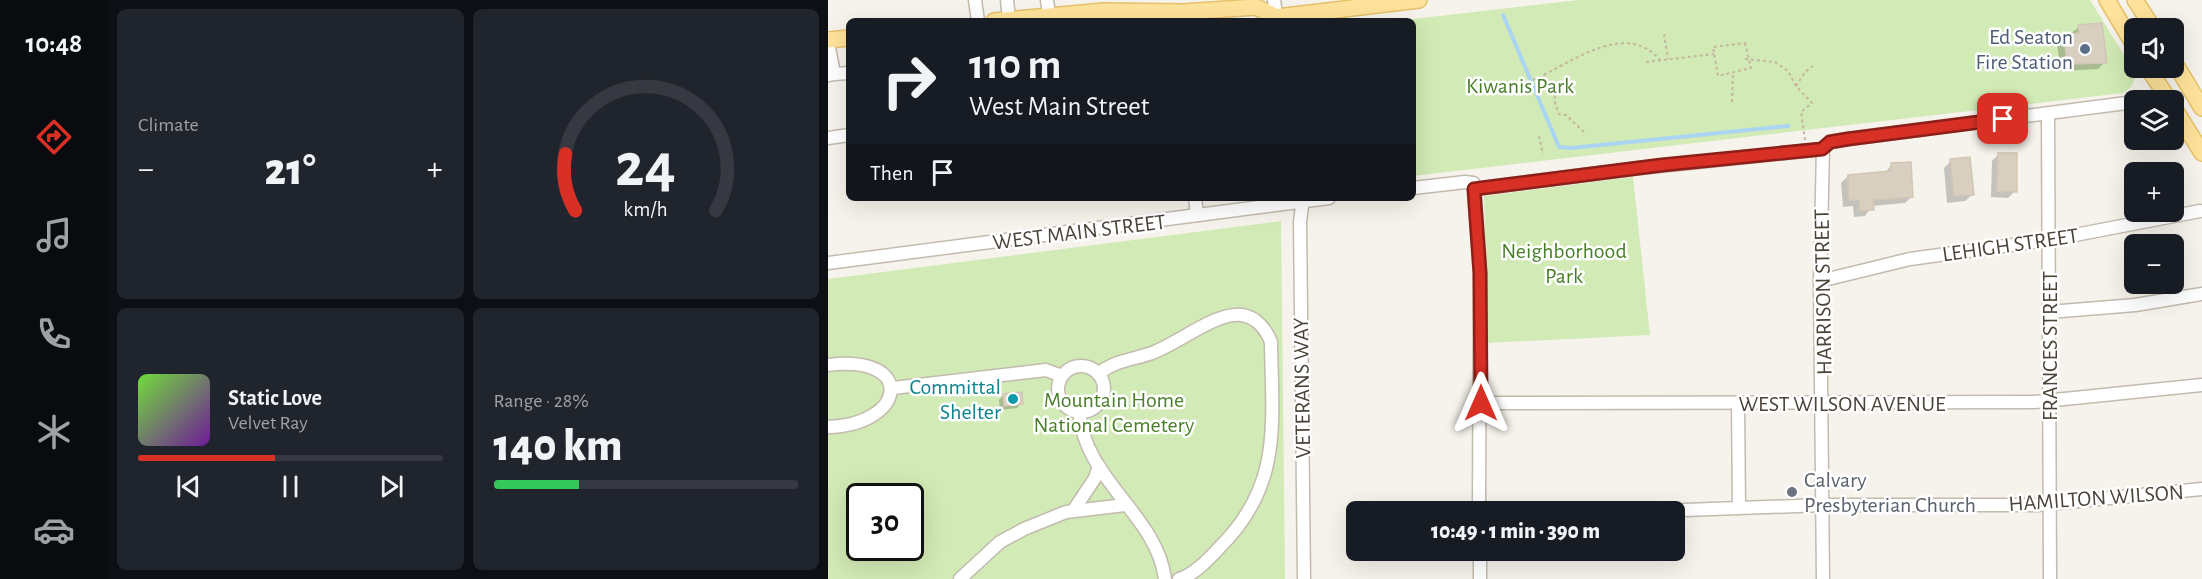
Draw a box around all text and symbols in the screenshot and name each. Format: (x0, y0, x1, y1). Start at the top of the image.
map controls (2124, 18, 2184, 294)
button: sound (2124, 18, 2184, 78)
place label: Ed Seaton Fire Station (1975, 26, 2073, 73)
text: 10:48 (26, 30, 82, 57)
icon: right (870, 42, 948, 120)
marker: Ed Seaton Fire Station (2078, 42, 2092, 56)
text: 110 m (969, 44, 1061, 86)
park label: Kiwanis Park (1466, 75, 1574, 97)
button: layers (2124, 90, 2184, 150)
text: West Main Street (969, 93, 1149, 120)
pin (1977, 93, 2028, 144)
icon: arrive (1986, 102, 2019, 135)
text: Climate (138, 115, 199, 135)
icon: directions (33, 116, 75, 158)
text: 24 (615, 135, 676, 197)
text: 21° (265, 148, 316, 193)
text: − (138, 153, 154, 186)
text: + (427, 153, 442, 186)
icon: arrive (926, 156, 959, 189)
text: Then (870, 162, 914, 184)
button: + (2124, 162, 2184, 222)
text: km/h (624, 199, 668, 220)
street label: HARRISON STREET (1811, 209, 1835, 375)
street label: WEST MAIN STREET (991, 210, 1167, 254)
icon: music (33, 214, 75, 256)
street label: LEHIGH STREET (1941, 225, 2080, 265)
button: − (2124, 234, 2184, 294)
park label: Neighborhood Park (1501, 240, 1627, 287)
street label: FRANCES STREET (2039, 271, 2061, 421)
icon: phone (33, 313, 75, 355)
street label: VETERANS WAY (1290, 317, 1314, 459)
position arrow (1449, 371, 1513, 435)
place label: Committal Shelter (909, 376, 1001, 423)
text: Static Love (228, 387, 322, 409)
park label: Mountain Home National Cemetery (1034, 389, 1195, 436)
text: Range · 28% (494, 391, 589, 411)
marker: Committal Shelter (1006, 392, 1020, 406)
street label: WEST WILSON AVENUE (1738, 393, 1946, 415)
icon: climate (33, 411, 75, 453)
text: Velvet Ray (228, 413, 308, 433)
text: 140 km (494, 424, 623, 469)
place label: Calvary Presbyterian Church (1804, 469, 1976, 516)
icon: previous (172, 470, 205, 503)
icon: pause (274, 470, 307, 503)
icon: next (375, 470, 408, 503)
street label: HAMILTON WILSON (2008, 481, 2184, 515)
speed limit sign: 30 (846, 483, 924, 561)
marker: Calvary Presbyterian Church (1785, 485, 1799, 499)
icon: car (33, 509, 75, 551)
text: 10:49 · 1 min · 390 m (1431, 520, 1600, 542)

